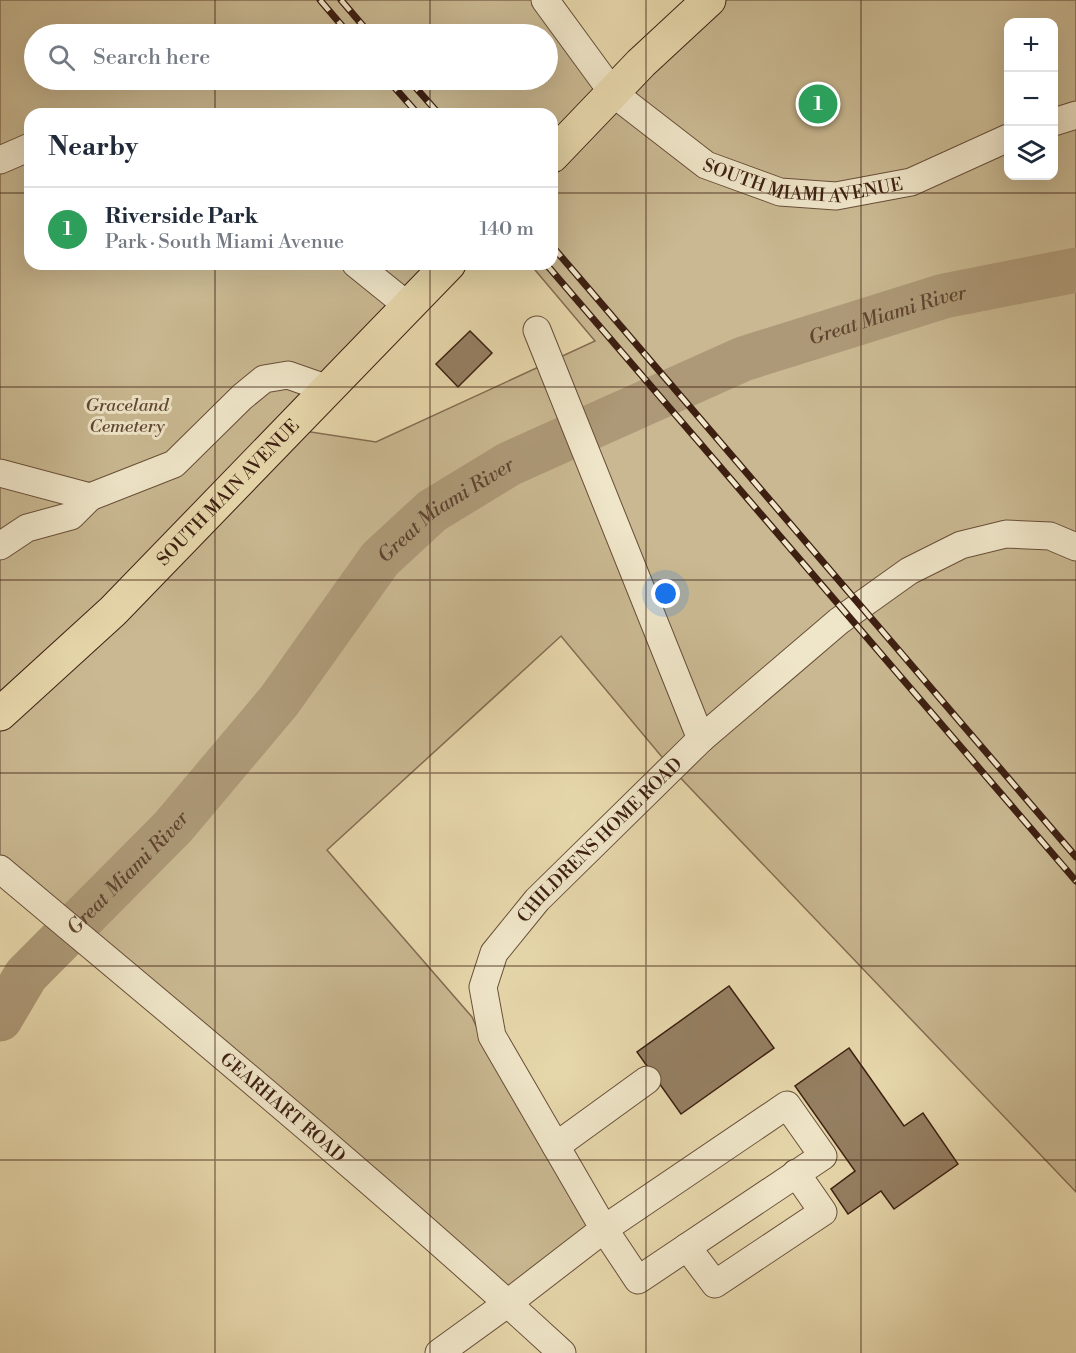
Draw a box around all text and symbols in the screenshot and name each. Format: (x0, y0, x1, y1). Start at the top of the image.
map controls (1004, 18, 1058, 180)
button: + (1004, 18, 1058, 72)
search box (24, 24, 558, 90)
icon: search (45, 41, 78, 74)
text: Search here (93, 44, 210, 71)
button: − (1004, 72, 1058, 126)
pin: 1 (798, 82, 838, 126)
button: layers (1004, 126, 1058, 180)
text: Nearby (48, 131, 138, 163)
street label: SOUTH MIAMI AVENUE (700, 154, 905, 208)
text: Riverside Park (105, 203, 258, 230)
text: 1 (63, 217, 72, 242)
text: 140 m (479, 217, 534, 242)
text: Park · South Miami Avenue (105, 230, 344, 255)
water label: Great Miami River (806, 281, 969, 352)
park label: Graceland Cemetery (85, 394, 170, 438)
street label: SOUTH MAIN AVENUE (152, 414, 304, 571)
water label: Great Miami River (373, 453, 520, 569)
your location (651, 579, 680, 608)
street label: CHILDRENS HOME ROAD (512, 753, 687, 927)
water label: Great Miami River (62, 806, 195, 941)
street label: GEARHART ROAD (215, 1048, 350, 1168)

